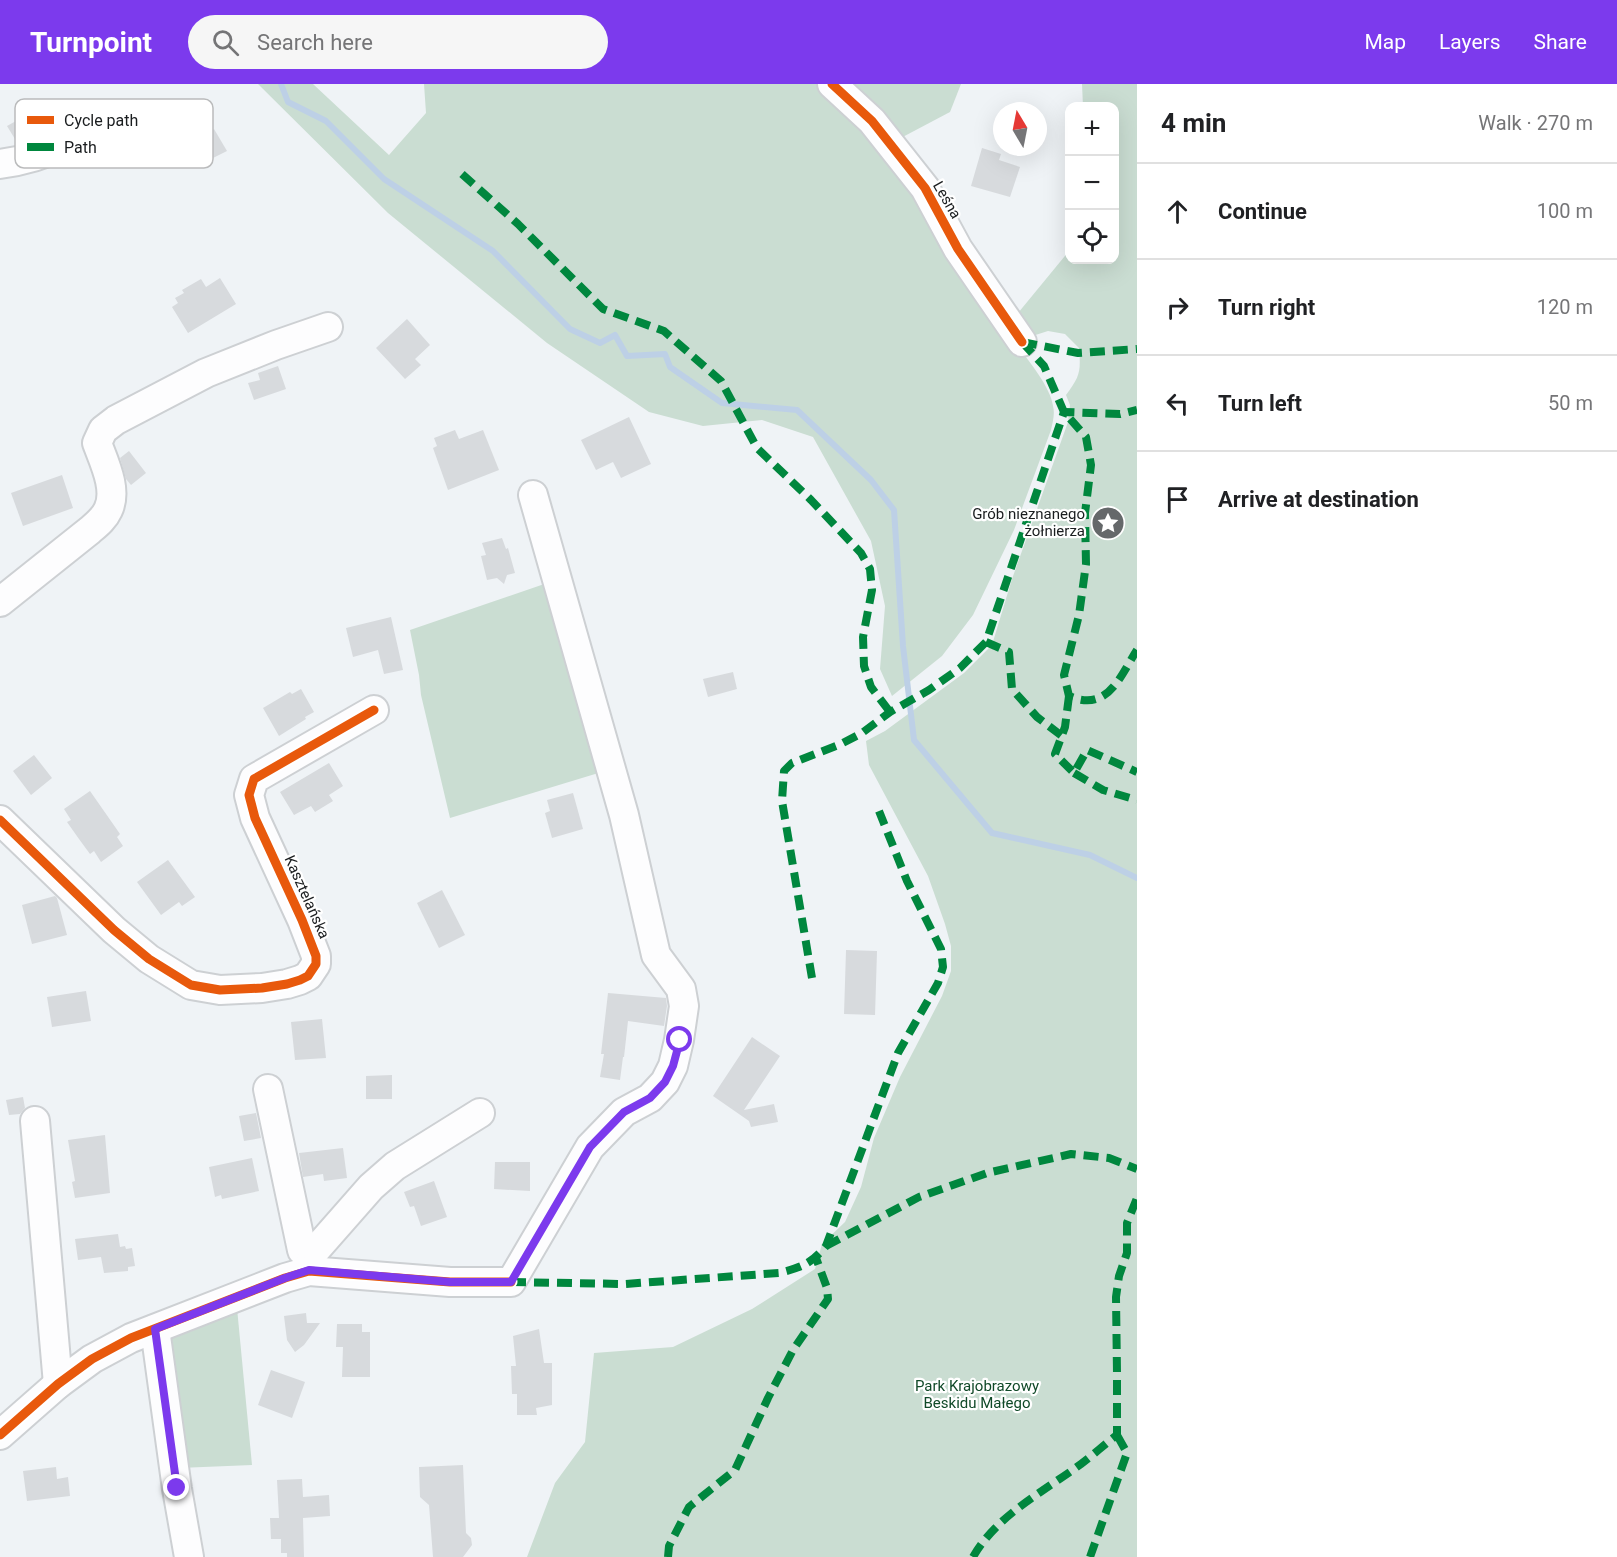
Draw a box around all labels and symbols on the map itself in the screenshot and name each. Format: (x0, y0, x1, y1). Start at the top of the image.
legend (15, 99, 213, 168)
north arrow (993, 102, 1047, 156)
text: Cycle path (64, 111, 138, 130)
text: Path (64, 138, 97, 157)
street label: Leśna (929, 178, 965, 222)
place label: Grób nieznanego żołnierza (972, 505, 1085, 540)
place icon: Grób nieznanego żołnierza (1090, 505, 1126, 541)
street label: Kasztelańska (281, 853, 333, 941)
route start (666, 1026, 692, 1052)
park label: Park Krajobrazowy Beskidu Małego (915, 1377, 1039, 1412)
route end (163, 1474, 189, 1500)

